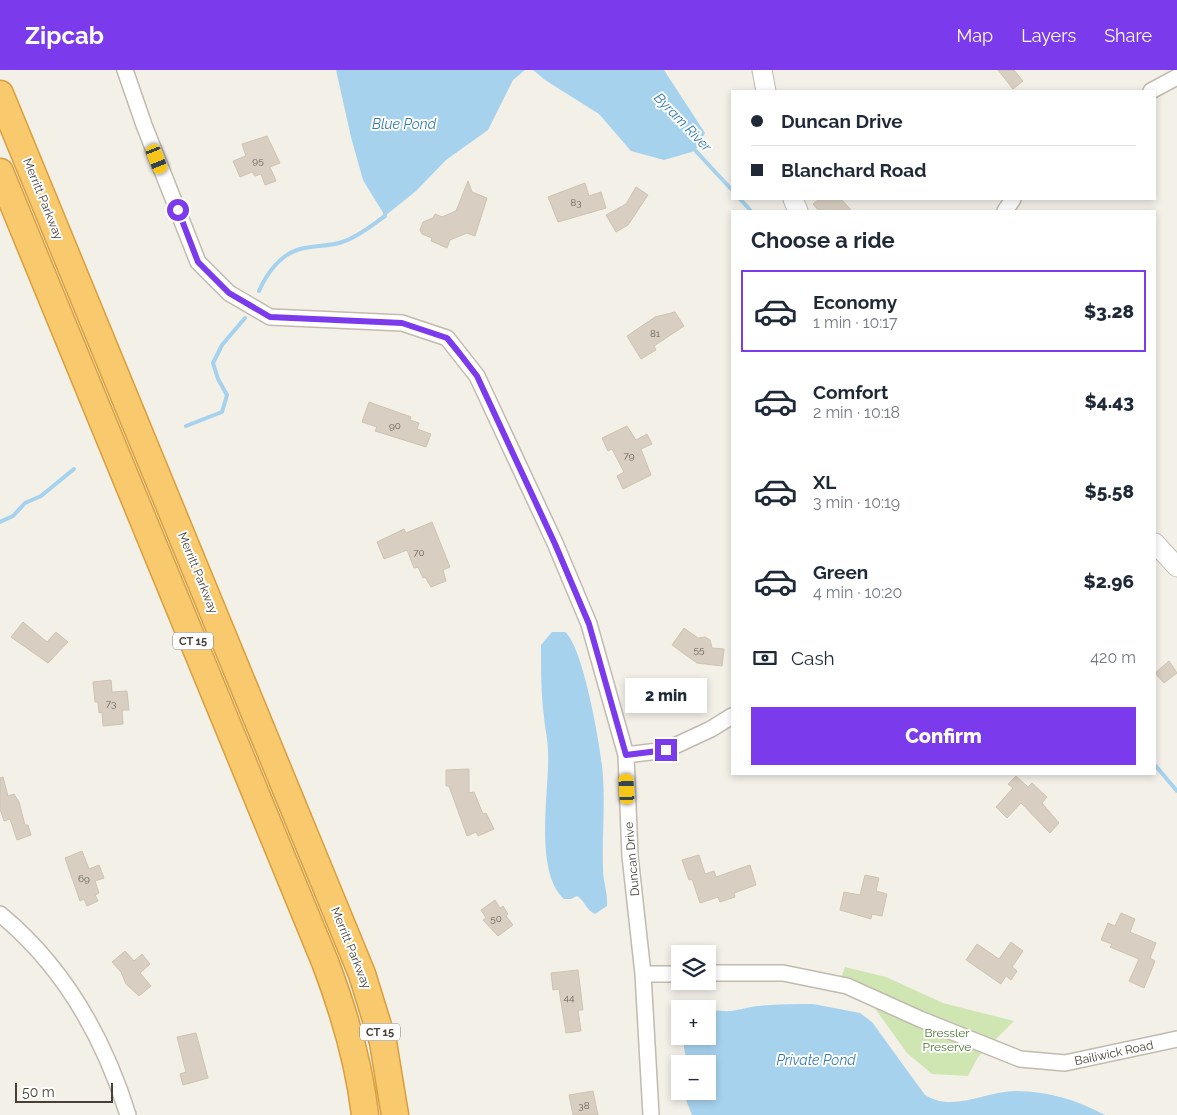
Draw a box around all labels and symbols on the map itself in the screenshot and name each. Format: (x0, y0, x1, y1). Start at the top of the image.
water label: Byram River (651, 89, 716, 155)
water label: Blue Pond (372, 116, 437, 132)
car (144, 142, 169, 176)
house number: 95 (252, 155, 264, 166)
street label: Merritt Parkway (20, 156, 66, 242)
house number: 83 (570, 197, 582, 208)
route start (167, 199, 189, 221)
house number: 81 (650, 328, 661, 339)
house number: 90 (389, 420, 401, 431)
house number: 79 (623, 450, 635, 461)
street label: Merritt Parkway (175, 530, 221, 616)
house number: 70 (413, 547, 425, 558)
road number: CT 15 (173, 632, 213, 650)
house number: 55 (694, 644, 705, 655)
callout: 2 min (625, 678, 707, 712)
house number: 73 (106, 698, 116, 709)
route end (655, 739, 677, 761)
car (618, 774, 635, 804)
street label: Duncan Drive (622, 821, 642, 897)
house number: 69 (78, 873, 90, 884)
street label: Merritt Parkway (328, 905, 374, 991)
house number: 50 (490, 913, 502, 924)
house number: 44 (564, 992, 575, 1003)
road number: CT 15 (360, 1024, 400, 1040)
park label: Bressler Preserve (923, 1026, 971, 1054)
street label: Bailiwick Road (1073, 1038, 1155, 1068)
water label: Private Pond (776, 1052, 856, 1068)
scale bar (15, 1080, 112, 1103)
house number: 38 (578, 1100, 590, 1111)

